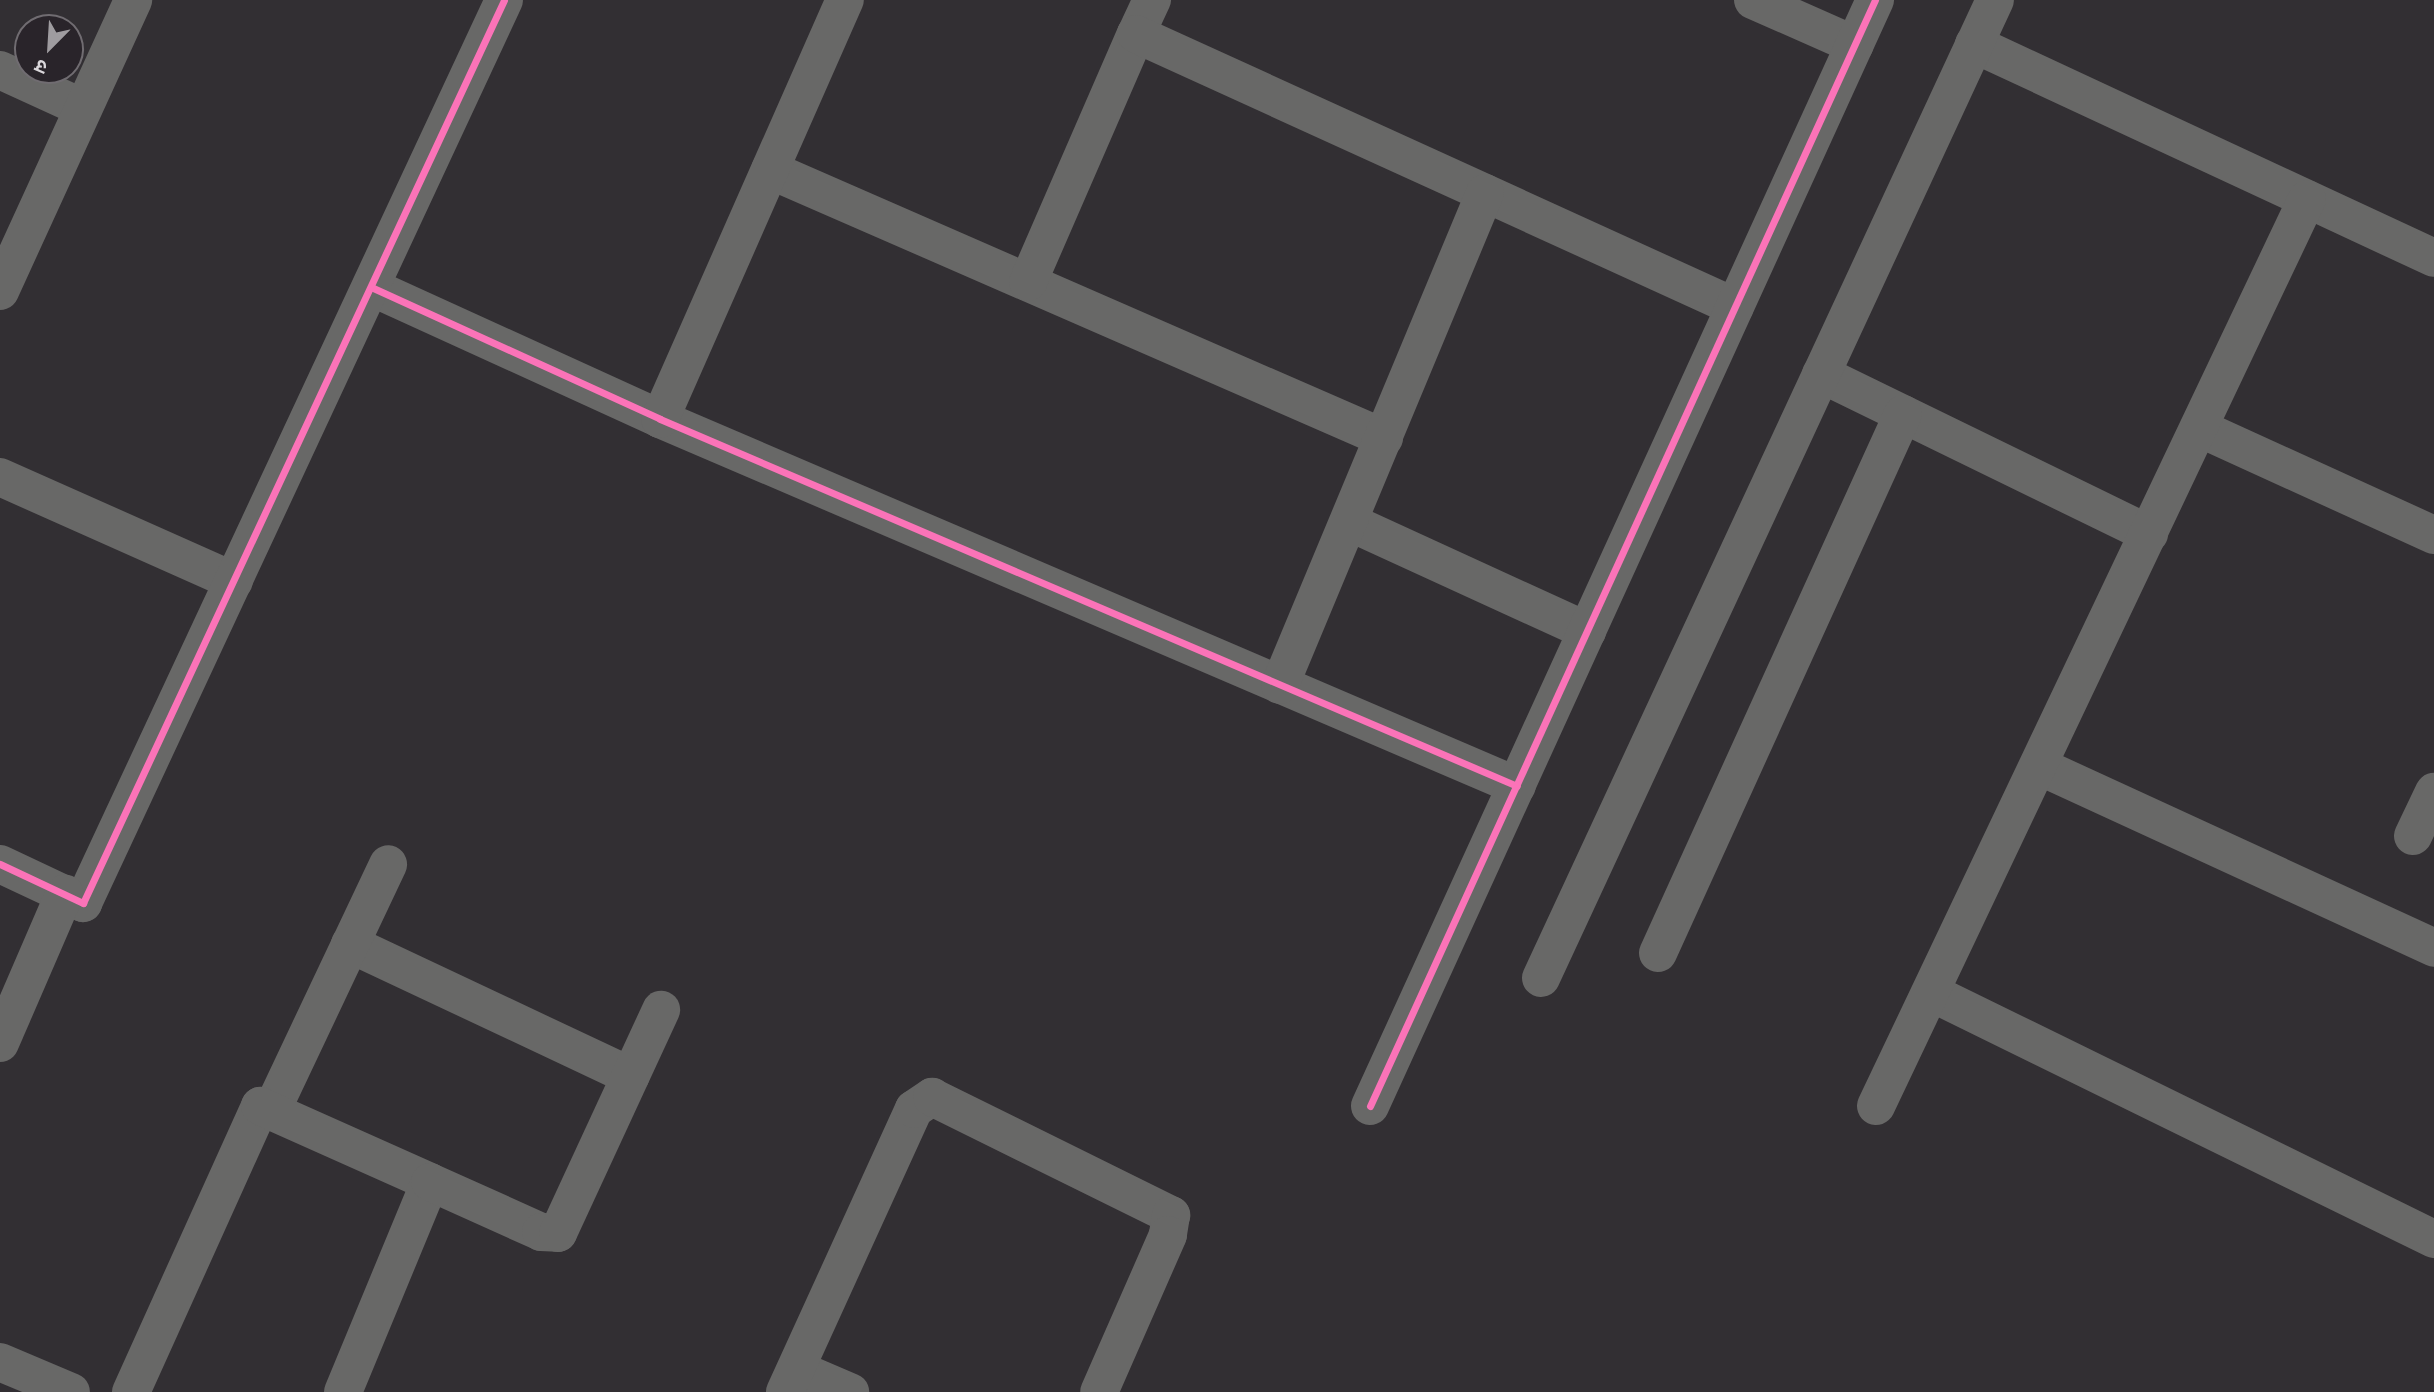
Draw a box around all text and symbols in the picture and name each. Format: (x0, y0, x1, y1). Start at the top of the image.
north arrow (14, 14, 84, 84)
text: उ (31, 54, 51, 80)

